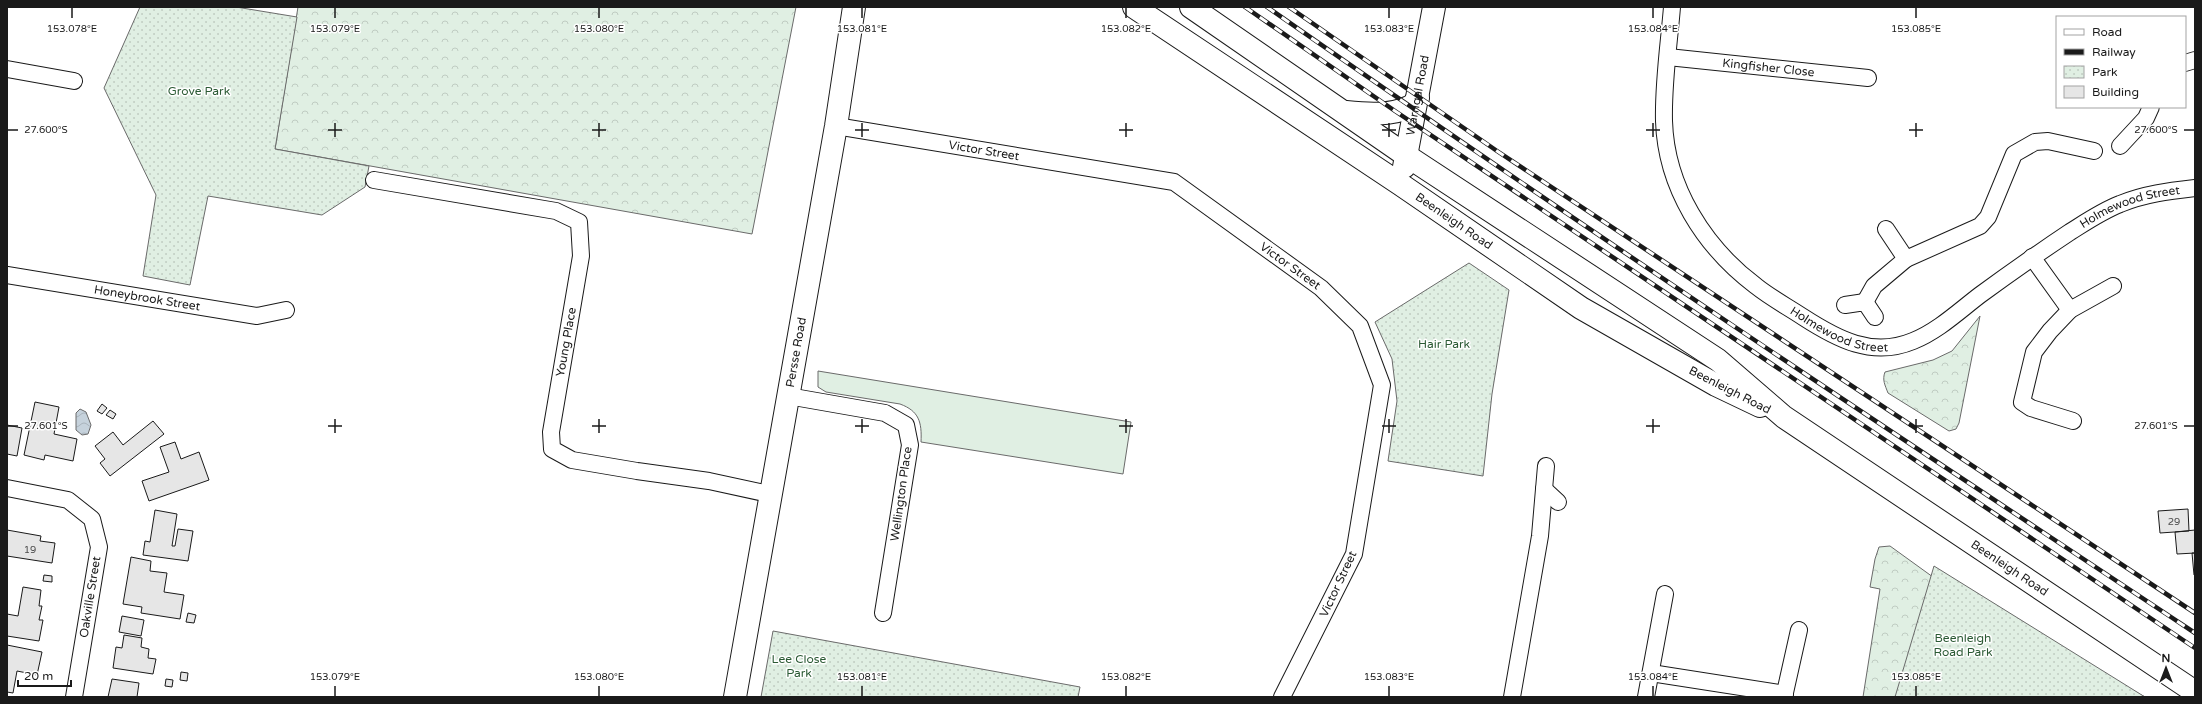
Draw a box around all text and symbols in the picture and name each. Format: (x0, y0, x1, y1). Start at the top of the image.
legend (2056, 16, 2186, 108)
text: 153.078°E (47, 23, 97, 35)
text: 153.079°E (310, 23, 360, 35)
text: 153.080°E (574, 23, 624, 35)
text: 153.081°E (837, 23, 887, 35)
text: 153.082°E (1101, 23, 1151, 35)
text: 153.083°E (1364, 23, 1414, 35)
text: 153.084°E (1628, 23, 1678, 35)
text: 153.085°E (1891, 23, 1941, 35)
text: Road (2092, 25, 2122, 39)
text: Railway (2092, 45, 2136, 59)
street label: Warrigal Road (1403, 54, 1432, 136)
street label: Kingfisher Close (1722, 56, 1815, 79)
text: Park (2092, 65, 2118, 79)
park label: Grove Park (168, 84, 231, 98)
text: Building (2092, 85, 2139, 99)
text: 27.600°S (24, 124, 68, 136)
text: 27.600°S (2134, 124, 2178, 136)
street label: Victor Street (948, 138, 1021, 163)
street label: Holmewood Street (2077, 183, 2181, 231)
street label: Beenleigh Road (1413, 190, 1495, 252)
street label: Victor Street (1257, 239, 1324, 293)
street label: Honeybrook Street (93, 282, 202, 314)
street label: Holmewood Street (1788, 304, 1889, 355)
street label: Young Place (553, 306, 579, 378)
street label: Persse Road (783, 316, 809, 388)
park label: Hair Park (1418, 337, 1471, 351)
street label: Beenleigh Road (1687, 363, 1773, 417)
text: 27.601°S (24, 420, 68, 432)
text: 27.601°S (2134, 420, 2178, 432)
street label: Wellington Place (887, 446, 915, 542)
house number: 29 (2168, 516, 2180, 528)
street label: Beenleigh Road (1968, 537, 2051, 599)
house number: 19 (24, 544, 36, 556)
street label: Victor Street (1317, 548, 1360, 619)
street label: Oakville Street (77, 555, 103, 639)
park label: Beenleigh Road Park (1934, 631, 1993, 659)
north arrow (2146, 648, 2186, 688)
park label: Lee Close Park (772, 652, 827, 680)
text: N (2162, 652, 2170, 665)
scale bar (18, 662, 71, 688)
text: 20 m (24, 669, 53, 683)
text: 153.079°E (310, 671, 360, 683)
text: 153.080°E (574, 671, 624, 683)
text: 153.081°E (837, 671, 887, 683)
text: 153.082°E (1101, 671, 1151, 683)
text: 153.083°E (1364, 671, 1414, 683)
text: 153.084°E (1628, 671, 1678, 683)
text: 153.085°E (1891, 671, 1941, 683)

